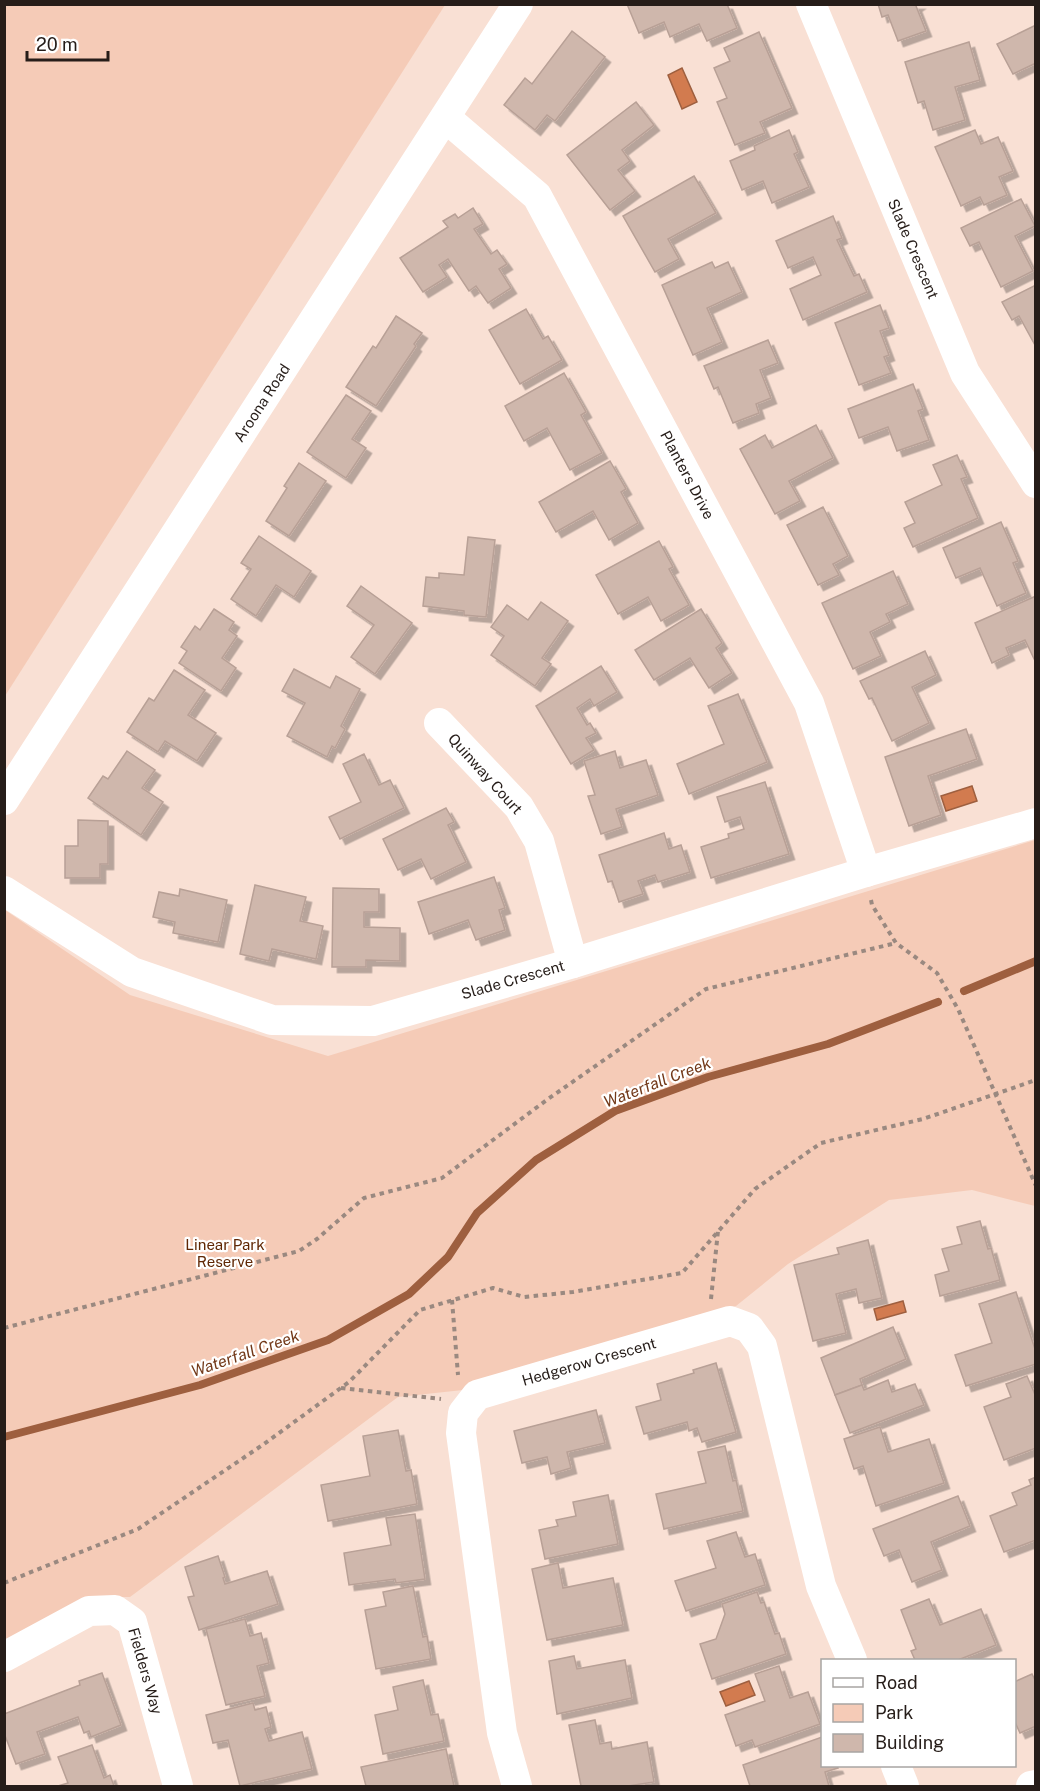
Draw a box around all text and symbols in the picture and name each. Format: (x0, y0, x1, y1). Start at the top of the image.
scale bar (27, 24, 108, 62)
text: 20 m (36, 34, 78, 55)
street label: Slade Crescent (885, 196, 942, 301)
street label: Aroona Road (230, 361, 293, 445)
street label: Planters Drive (657, 428, 718, 522)
street label: Quinway Court (445, 730, 526, 818)
street label: Slade Crescent (459, 957, 567, 1002)
water label: Waterfall Creek (601, 1053, 714, 1112)
park label: Linear Park Reserve (185, 1236, 265, 1270)
water label: Waterfall Creek (189, 1326, 302, 1381)
street label: Hedgerow Crescent (520, 1334, 658, 1389)
street label: Fielders Way (125, 1626, 166, 1716)
legend (821, 1659, 1016, 1767)
text: Road (875, 1672, 918, 1693)
text: Park (875, 1702, 913, 1723)
text: Building (875, 1732, 944, 1753)

